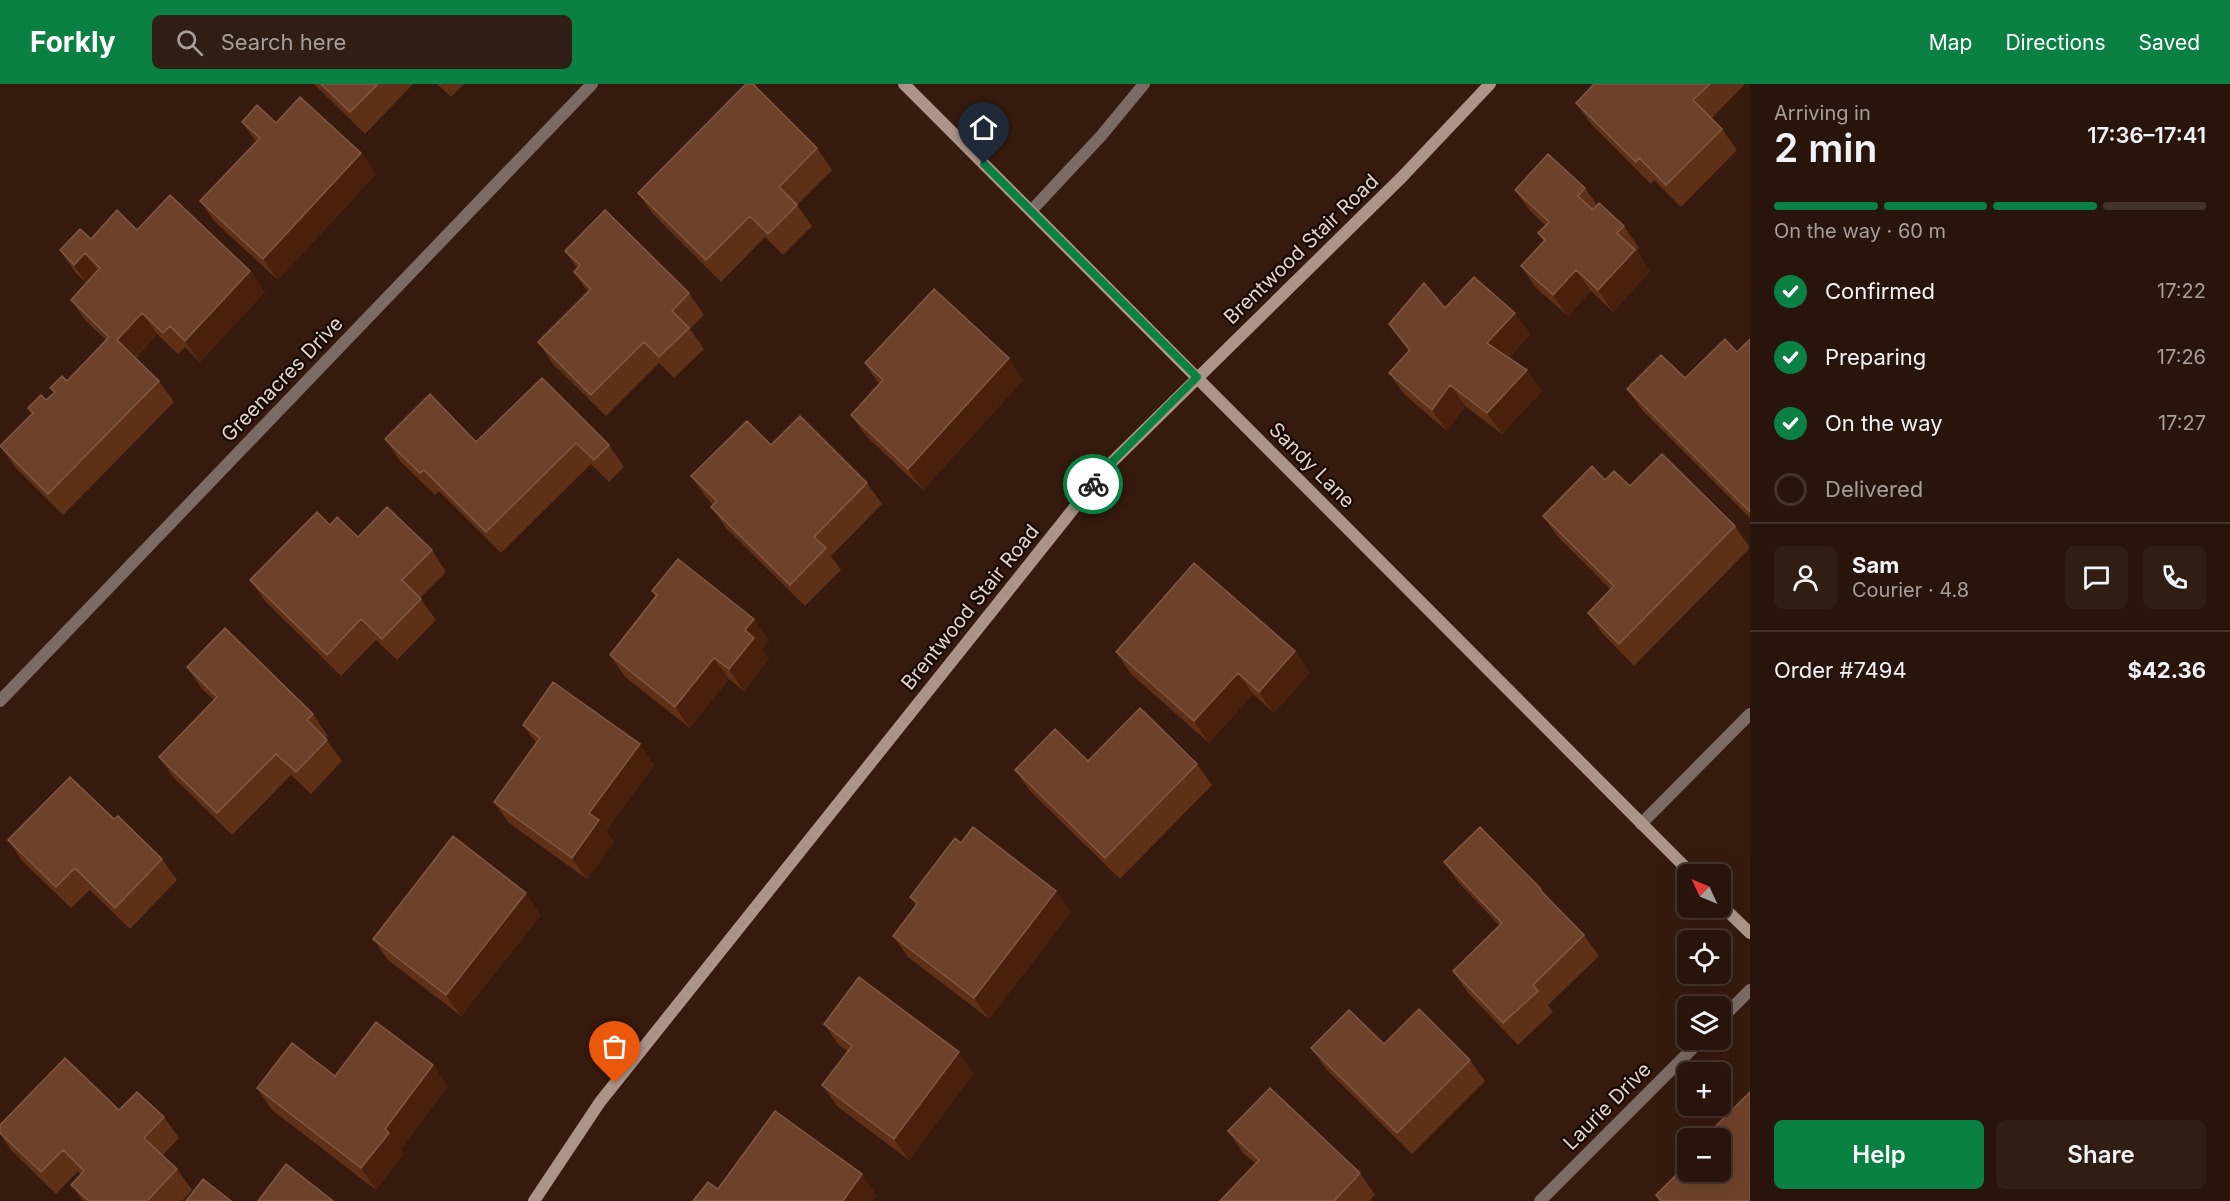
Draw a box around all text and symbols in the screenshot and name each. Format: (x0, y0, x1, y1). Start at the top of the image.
search box (152, 15, 572, 69)
text: Forkly (30, 25, 116, 59)
icon: search (173, 26, 206, 59)
text: Search here (221, 29, 346, 55)
text: Map (1929, 30, 1972, 55)
text: Directions (2005, 30, 2106, 55)
text: Saved (2139, 30, 2200, 55)
text: Arriving in (1774, 101, 1871, 125)
pin (958, 102, 1009, 164)
icon: home (967, 111, 1000, 144)
text: 17:36–17:41 (2087, 122, 2206, 148)
text: 2 min (1774, 124, 1877, 171)
street label: Brentwood Stair Road (1219, 169, 1383, 329)
text: On the way · 60 m (1774, 219, 1946, 243)
icon: check (1774, 275, 1807, 308)
text: Confirmed (1825, 278, 1935, 304)
text: 17:22 (2157, 279, 2206, 303)
street label: Greenacres Drive (216, 311, 348, 447)
icon: check (1774, 341, 1807, 374)
text: Preparing (1825, 344, 1926, 370)
text: 17:26 (2157, 345, 2206, 369)
icon: check (1774, 407, 1807, 440)
text: On the way (1825, 410, 1943, 436)
text: 17:27 (2158, 411, 2206, 435)
street label: Sandy Lane (1264, 417, 1360, 513)
courier (1063, 454, 1123, 514)
icon: bike (1077, 468, 1110, 501)
text: Delivered (1825, 476, 1923, 502)
street label: Brentwood Stair Road (896, 520, 1044, 694)
button: person (1774, 546, 1837, 609)
button: chat (2065, 546, 2128, 609)
button: phone (2143, 546, 2206, 609)
text: Sam (1852, 552, 1899, 578)
text: Courier · 4.8 (1852, 578, 1969, 602)
text: Order #7494 (1774, 657, 1907, 683)
text: $42.36 (2128, 657, 2206, 683)
north arrow (1677, 864, 1731, 918)
map controls (1677, 864, 1731, 1182)
button: locate (1677, 930, 1731, 984)
button: layers (1677, 996, 1731, 1050)
pin (589, 1021, 640, 1083)
icon: bag (598, 1030, 631, 1063)
street label: Laurie Drive (1558, 1057, 1656, 1155)
button: + (1677, 1062, 1731, 1116)
button: Help (1774, 1120, 1984, 1189)
button: Share (1996, 1120, 2206, 1189)
button: − (1677, 1128, 1731, 1182)

